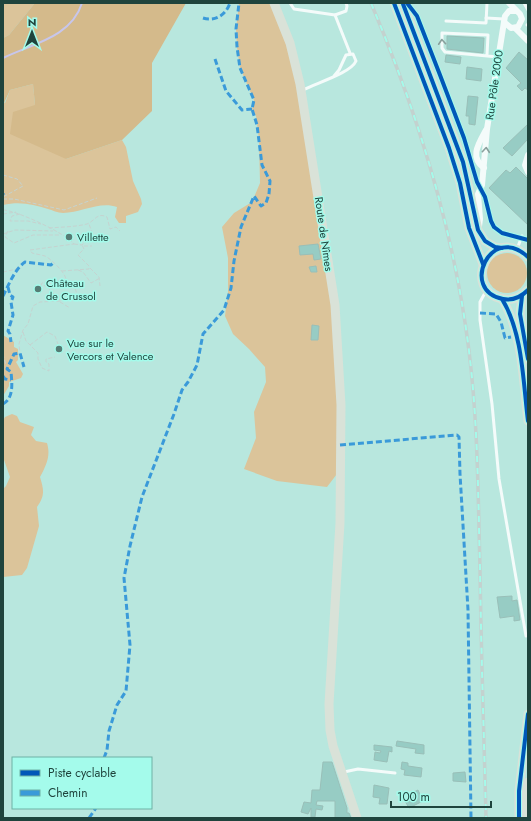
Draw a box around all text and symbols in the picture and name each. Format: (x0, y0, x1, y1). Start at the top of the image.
north arrow (12, 12, 52, 52)
text: N (28, 14, 36, 30)
one-way arrow (437, 39, 446, 45)
street label: Rue Pôle 2000 (481, 49, 507, 121)
one-way arrow (481, 147, 490, 153)
street label: Route de Nîmes (311, 196, 337, 273)
place label: Villette (77, 229, 109, 245)
marker: Villette (64, 232, 74, 242)
place label: Château de Crussol (46, 275, 96, 304)
marker: Château de Crussol (33, 284, 43, 294)
place label: Vue sur le Vercors et Valence (67, 335, 154, 364)
marker: Vue sur le Vercors et Valence (54, 344, 64, 354)
legend (12, 757, 152, 809)
text: Piste cyclable (48, 764, 116, 782)
scale bar (391, 783, 491, 809)
text: Chemin (48, 784, 87, 802)
text: 100 m (397, 788, 430, 806)

